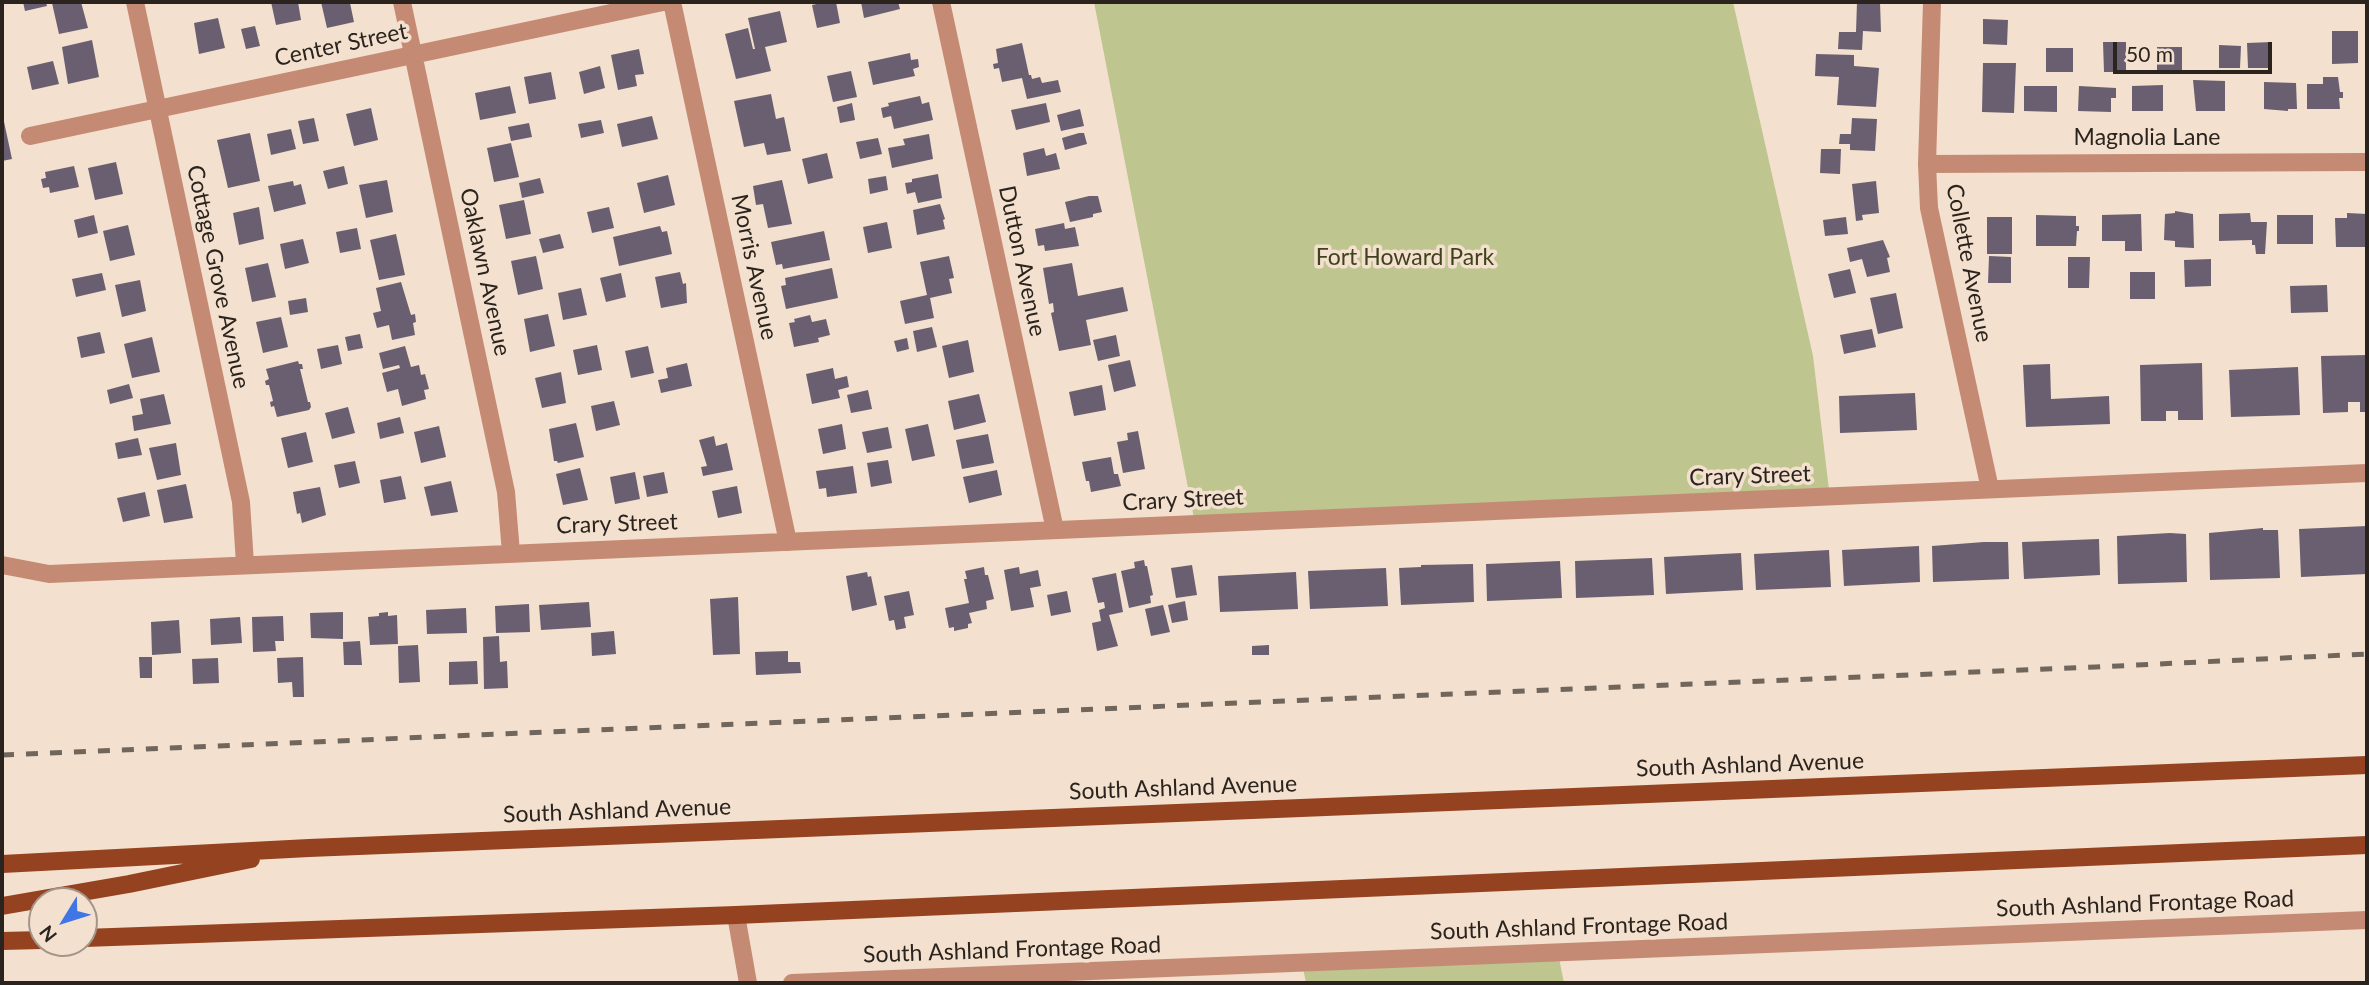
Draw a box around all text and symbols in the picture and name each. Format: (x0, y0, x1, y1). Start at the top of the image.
street label: Center Street (272, 17, 410, 73)
scale bar (2117, 28, 2276, 72)
text: 50 m (2126, 41, 2173, 66)
street label: Magnolia Lane (2074, 124, 2220, 152)
street label: Cottage Grove Avenue (181, 163, 255, 391)
street label: Collette Avenue (1940, 181, 1998, 345)
street label: Dutton Avenue (993, 183, 1051, 339)
street label: Oaklawn Avenue (454, 186, 516, 358)
street label: Morris Avenue (725, 192, 783, 342)
park label: Fort Howard Park (1316, 244, 1494, 272)
street label: Crary Street (1689, 460, 1811, 492)
street label: Crary Street (1122, 483, 1244, 517)
street label: Crary Street (556, 508, 678, 540)
street label: South Ashland Avenue (1635, 747, 1865, 783)
street label: South Ashland Avenue (1068, 770, 1298, 806)
street label: South Ashland Avenue (502, 793, 732, 829)
street label: South Ashland Frontage Road (1996, 885, 2294, 923)
north arrow (28, 887, 98, 957)
street label: South Ashland Frontage Road (1430, 908, 1728, 946)
text: N (34, 921, 61, 947)
street label: South Ashland Frontage Road (863, 931, 1161, 969)

